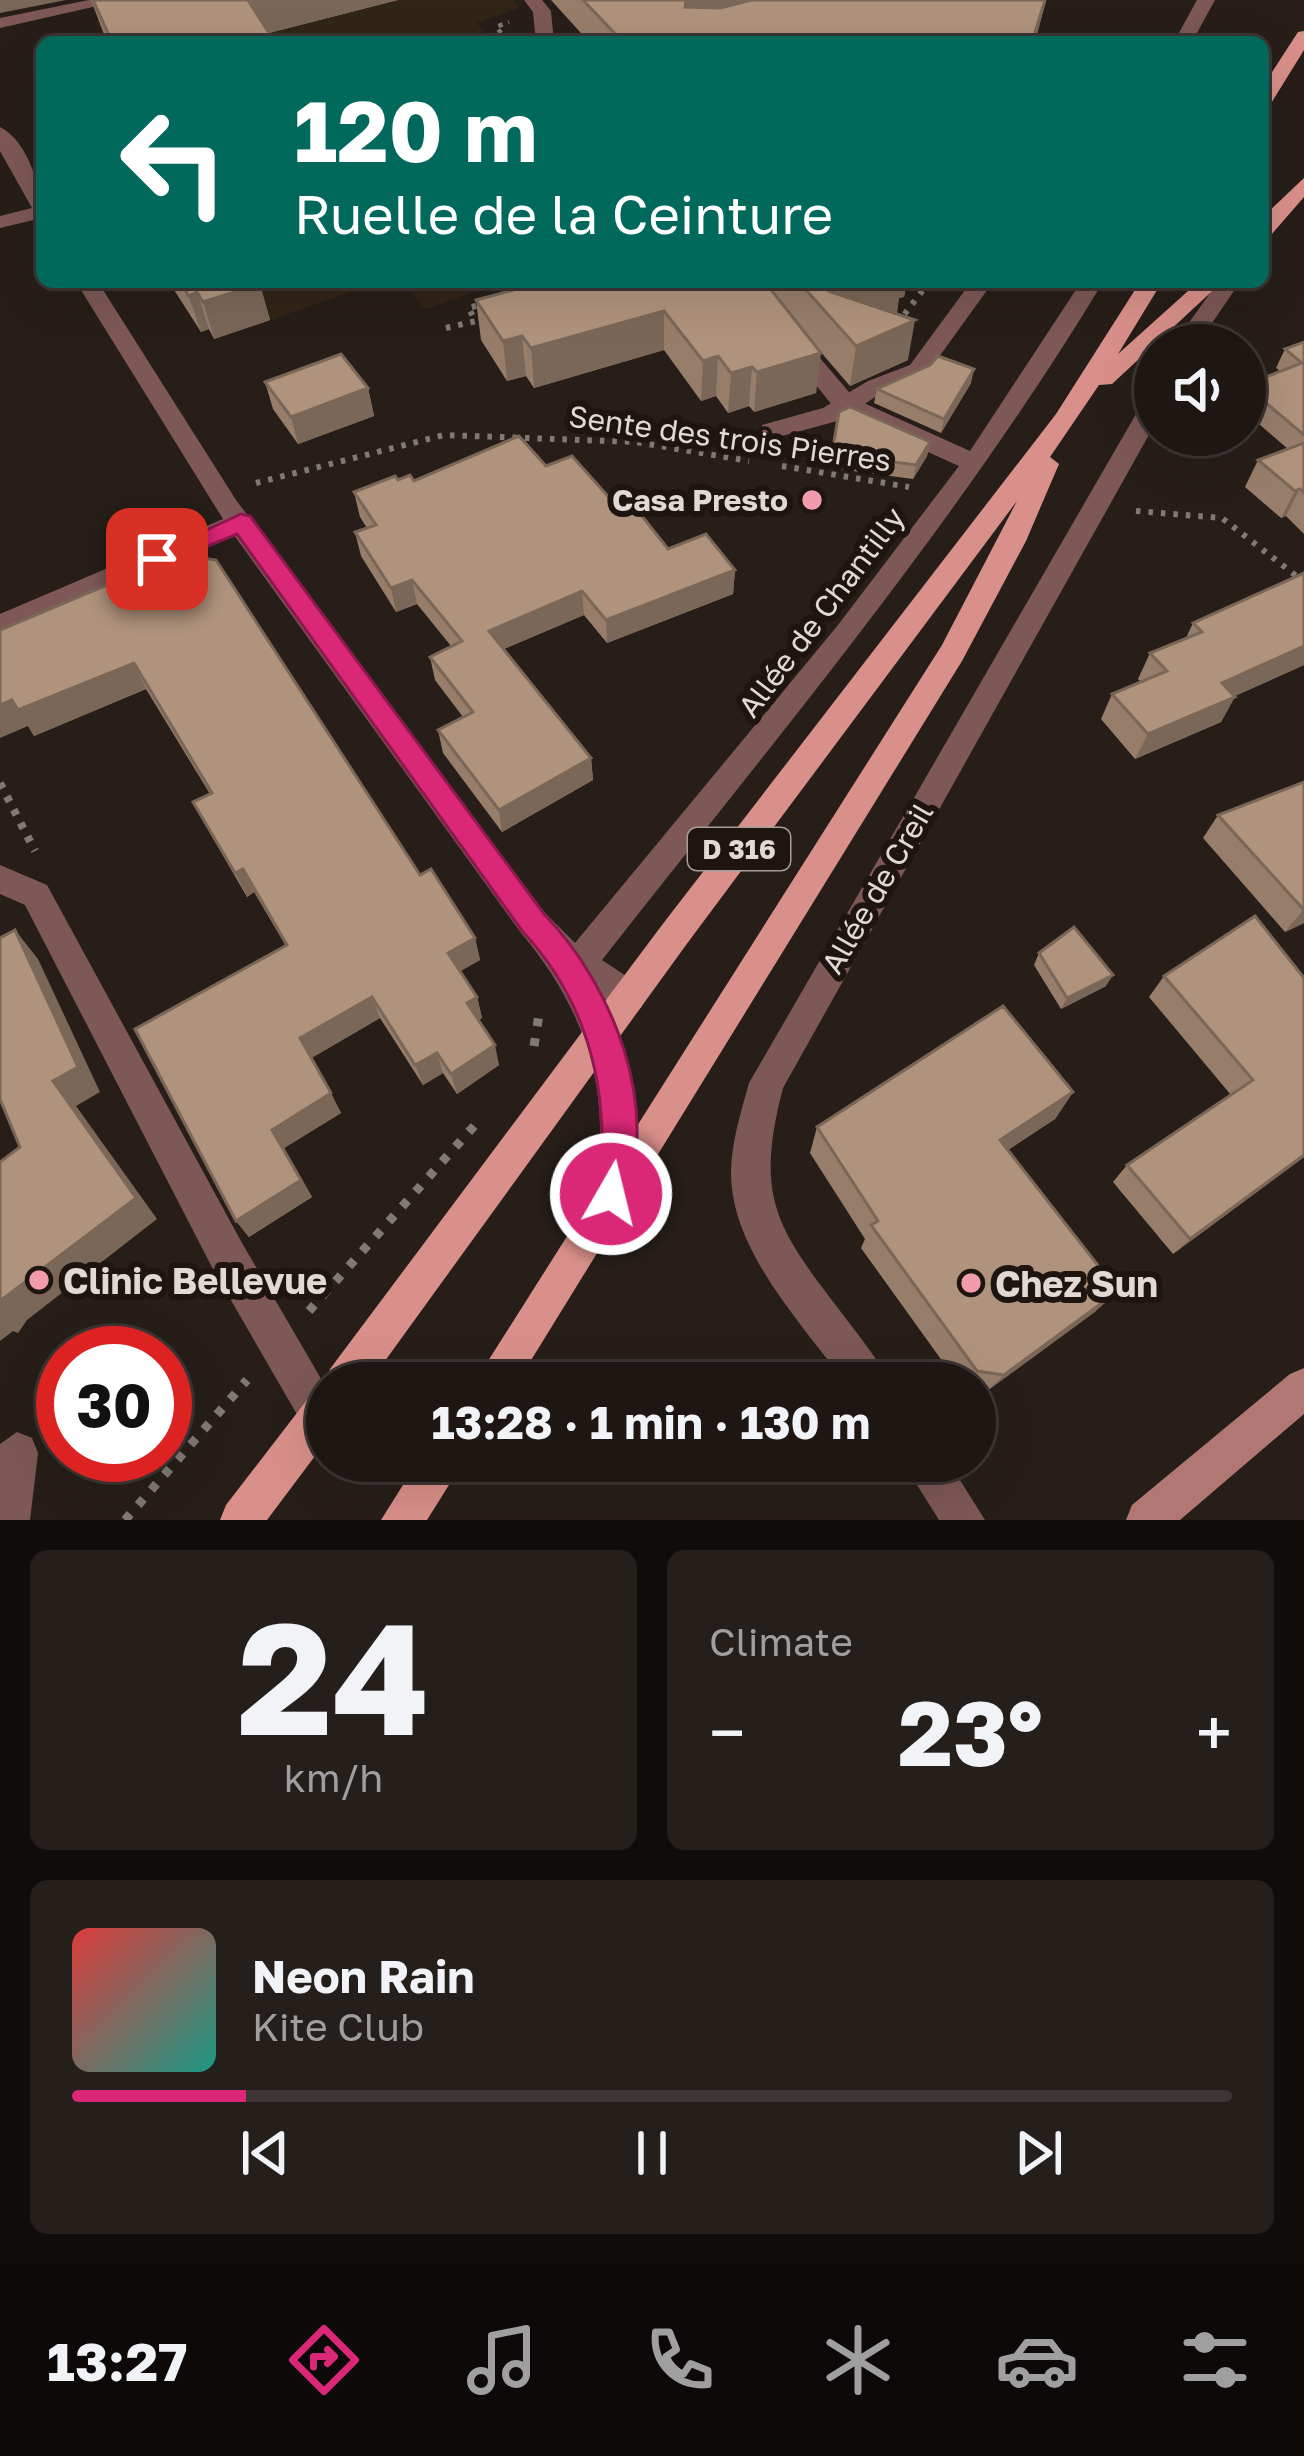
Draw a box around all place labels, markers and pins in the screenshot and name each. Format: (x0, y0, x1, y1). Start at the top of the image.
place label: Casa Presto (612, 482, 788, 518)
marker: Casa Presto (799, 487, 825, 513)
pin (106, 508, 208, 610)
place label: Clinic Bellevue (63, 1259, 327, 1302)
place label: Chez Sun (995, 1262, 1158, 1305)
marker: Clinic Bellevue (26, 1267, 52, 1293)
marker: Chez Sun (958, 1270, 984, 1296)

